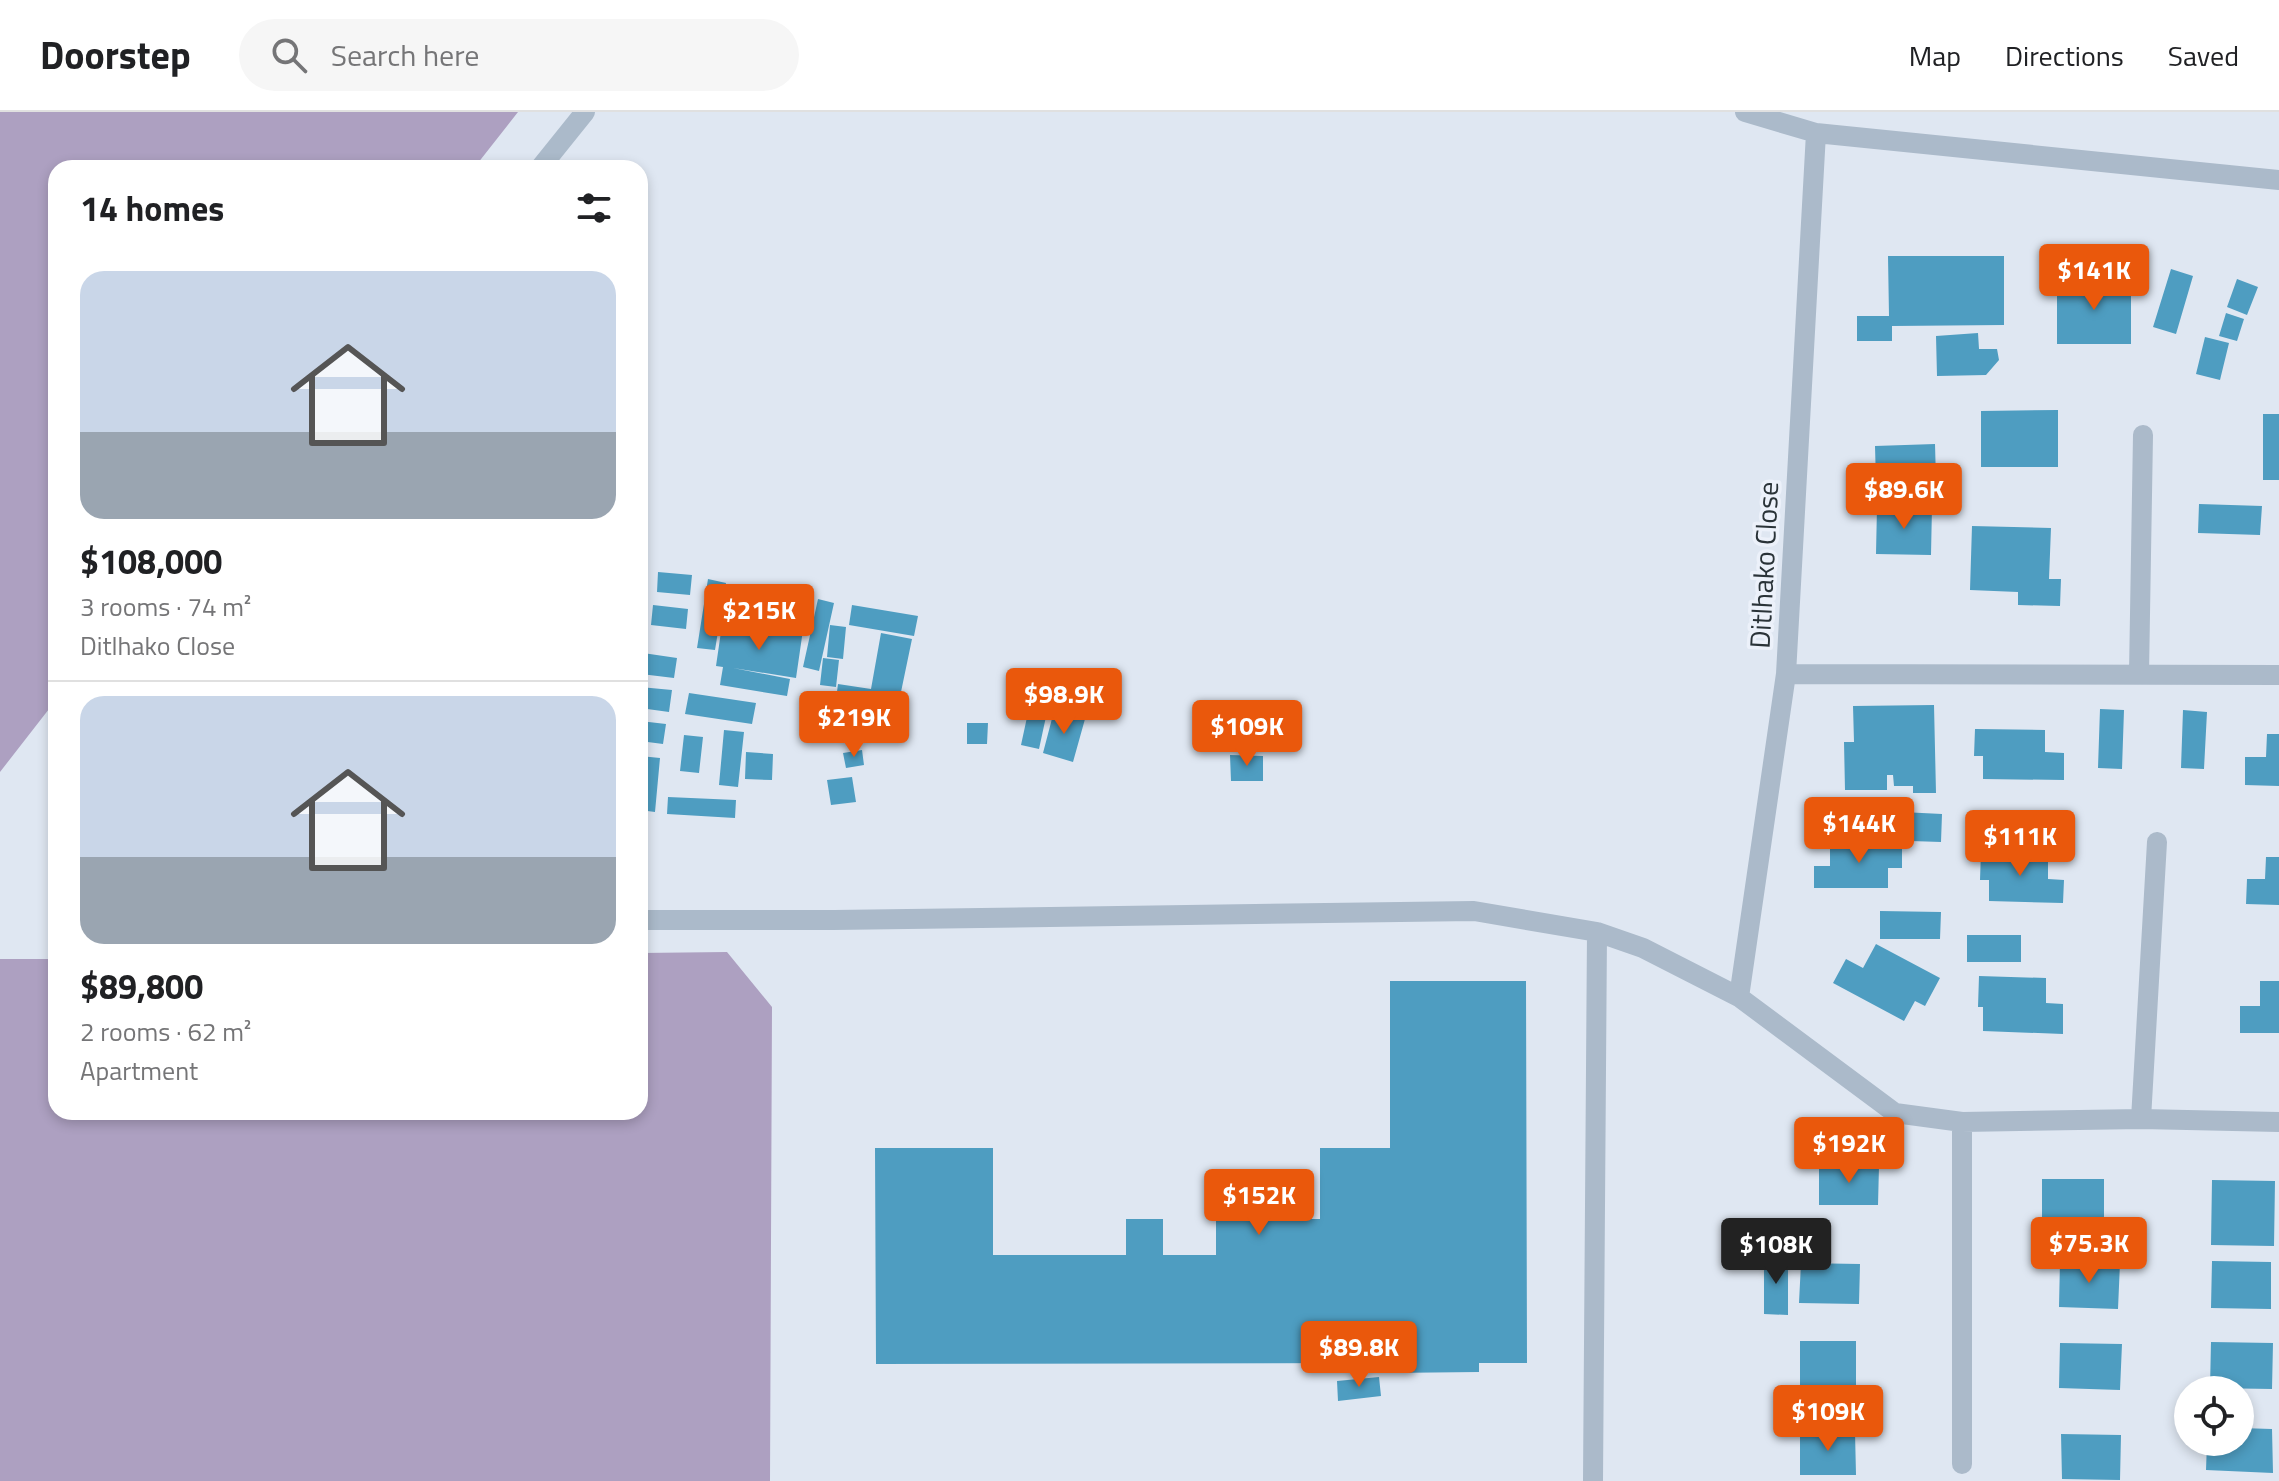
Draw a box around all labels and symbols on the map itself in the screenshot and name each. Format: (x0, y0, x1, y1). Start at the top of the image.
pin: $141K (2038, 244, 2150, 312)
pin: $89.6K (1839, 463, 1969, 531)
street label: Ditlhako Close (1738, 480, 1789, 650)
pin: $215K (703, 584, 815, 652)
pin: $98.9K (999, 668, 1129, 736)
pin: $219K (798, 691, 910, 759)
pin: $109K (1191, 700, 1303, 768)
pin: $144K (1803, 797, 1915, 865)
pin: $111K (1964, 810, 2076, 878)
pin: $192K (1793, 1117, 1905, 1185)
pin: $152K (1203, 1169, 1315, 1237)
pin: $75.3K (2024, 1217, 2154, 1285)
pin: $108K (1720, 1218, 1832, 1286)
pin: $89.8K (1294, 1321, 1424, 1389)
pin: $109K (1772, 1385, 1884, 1453)

